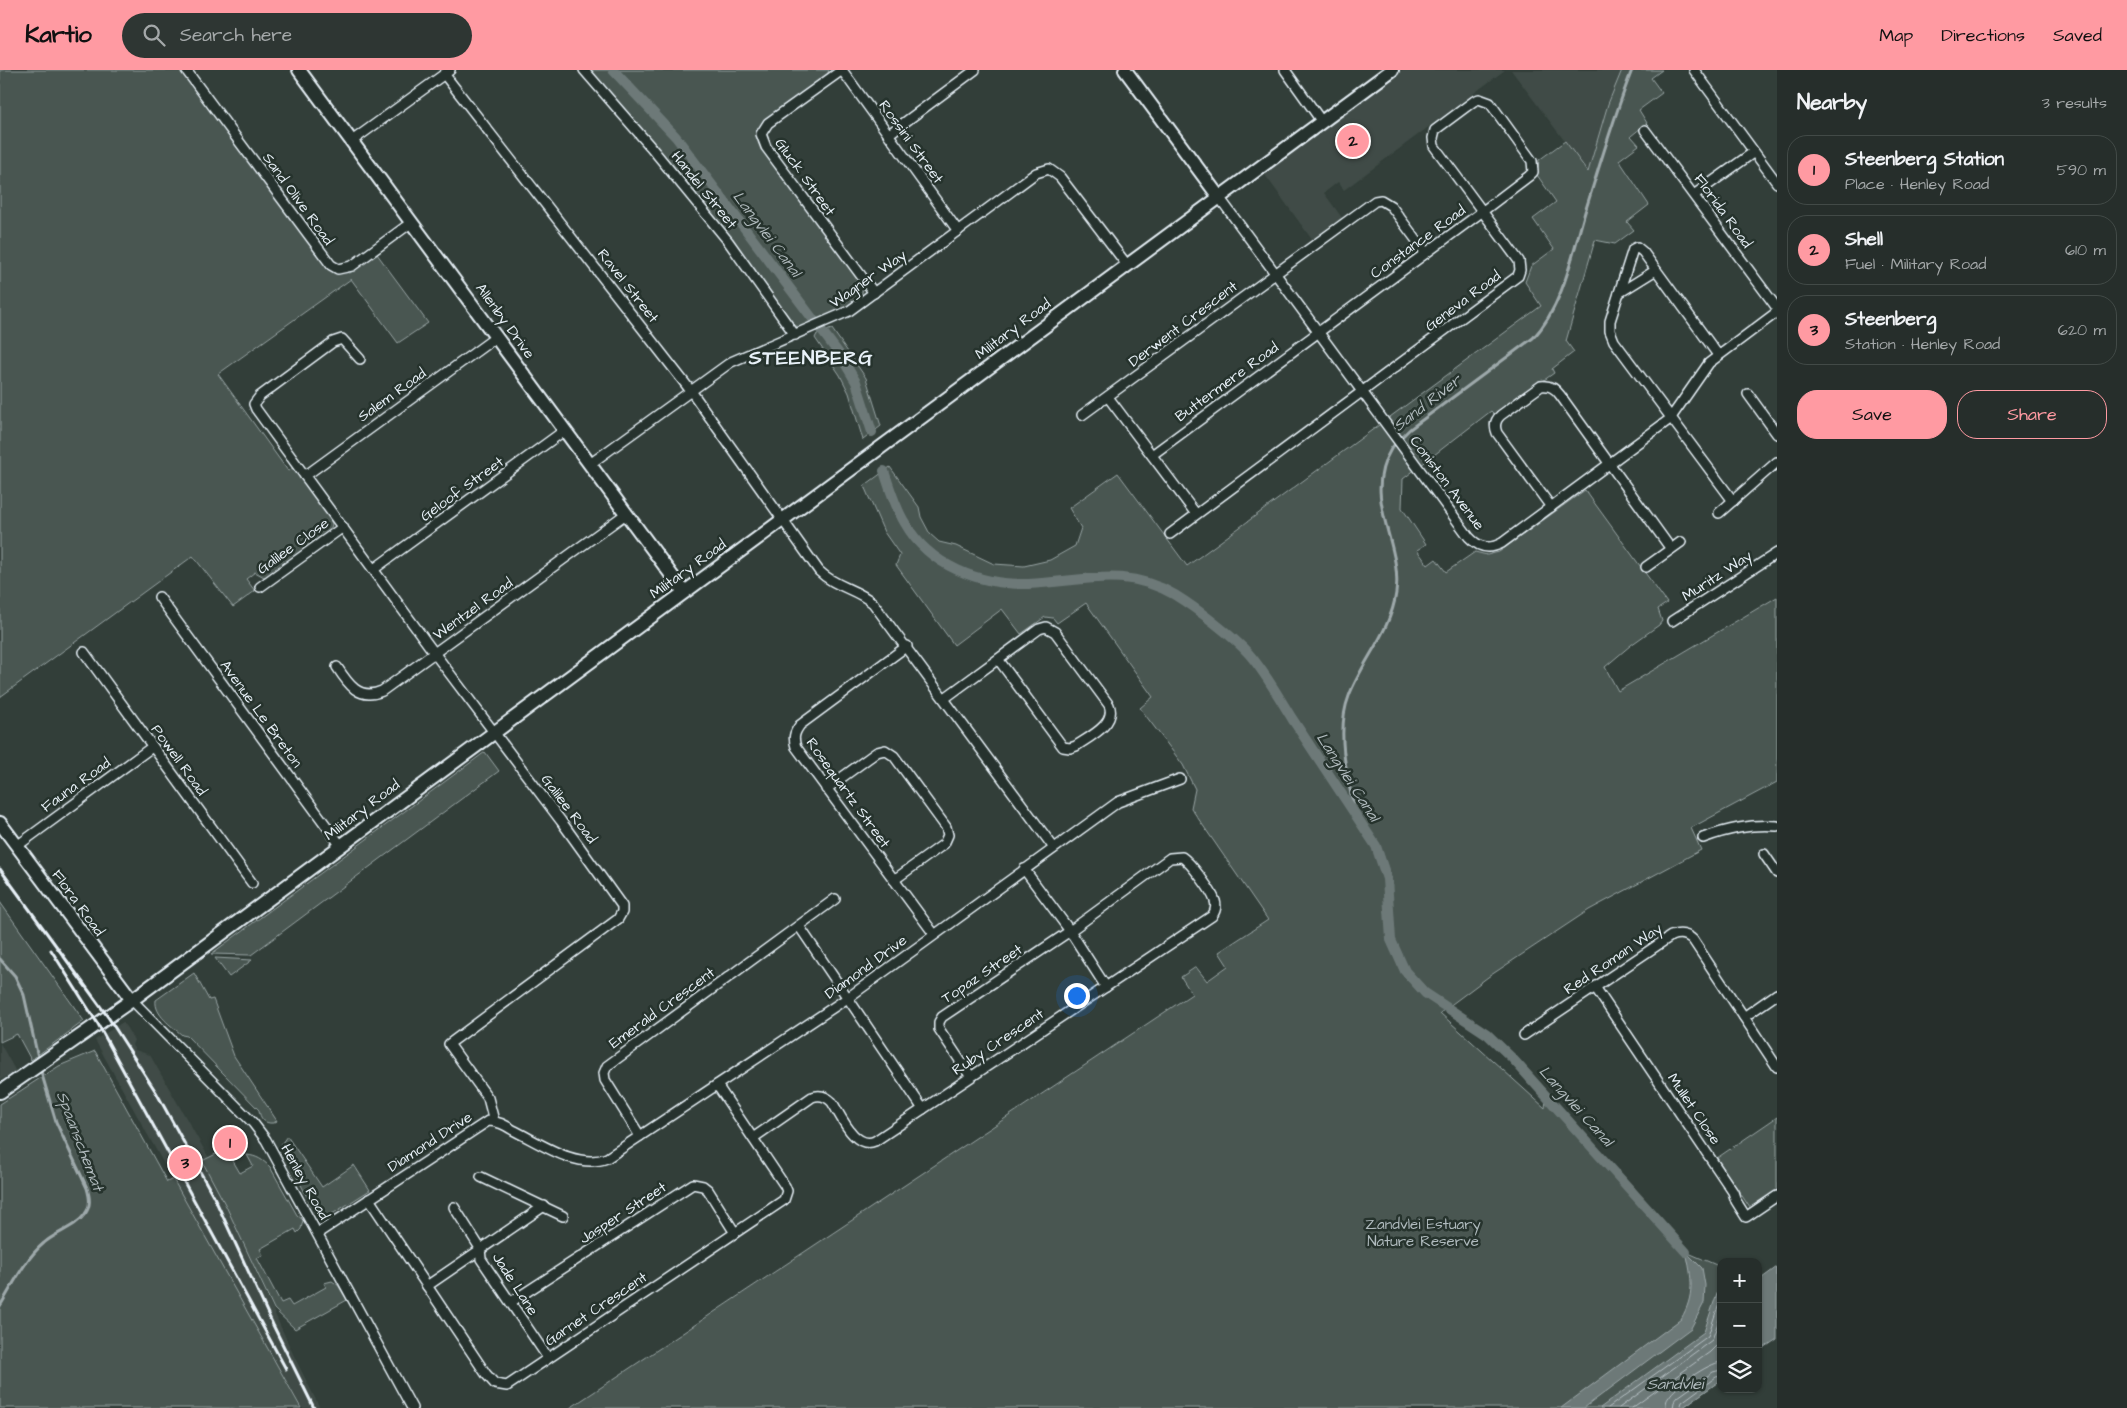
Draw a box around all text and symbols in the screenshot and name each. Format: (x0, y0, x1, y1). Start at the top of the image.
search box (122, 13, 472, 58)
text: Kartio (25, 18, 92, 52)
icon: search (140, 21, 168, 49)
text: Search here (180, 22, 292, 49)
text: Map (1879, 23, 1913, 48)
text: Directions (1941, 23, 2025, 48)
text: Saved (2053, 23, 2102, 48)
text: Nearby (1797, 88, 1867, 117)
text: 3 results (2042, 92, 2107, 114)
street label: Rossini Street (874, 96, 948, 188)
pin: 2 (1337, 122, 1369, 160)
street label: Gluck Street (770, 134, 840, 220)
text: Steenberg Station (1845, 146, 2004, 173)
street label: Handel Street (666, 147, 742, 233)
street label: Sand Olive Road (257, 149, 339, 250)
text: 1 (1813, 159, 1815, 181)
text: 590 m (2057, 159, 2106, 181)
street label: Florida Road (1689, 169, 1757, 253)
text: Place · Henley Road (1845, 173, 1989, 195)
water label: Langvlei Canal (727, 187, 808, 284)
street label: Constance Road (1366, 200, 1470, 284)
text: Shell (1845, 226, 1883, 253)
text: 2 (1809, 239, 1819, 261)
text: 610 m (2065, 239, 2106, 261)
street label: Ravel Street (592, 245, 664, 327)
street label: Wagner Way (825, 245, 911, 314)
text: Fuel · Military Road (1845, 253, 1986, 275)
street label: Geneva Road (1421, 265, 1505, 336)
street label: Derwent Crescent (1124, 276, 1242, 372)
street label: Allenby Drive (470, 279, 540, 364)
street label: Military Road (971, 293, 1056, 365)
text: Steenberg (1845, 306, 1936, 333)
text: 3 (1810, 319, 1818, 341)
text: 620 m (2058, 319, 2106, 341)
text: Station · Henley Road (1845, 333, 2000, 355)
street label: Buttermere Road (1171, 337, 1283, 427)
district label: STEENBERG (748, 344, 873, 372)
street label: Salem Road (354, 363, 431, 427)
water label: Sand River (1388, 368, 1467, 436)
button: Save (1797, 390, 1947, 439)
button: Share (1957, 390, 2107, 439)
street label: Coniston Avenue (1405, 432, 1489, 534)
street label: Geloof Street (416, 451, 508, 527)
street label: Galilee Close (253, 513, 333, 579)
street label: Military Road (645, 534, 731, 605)
street label: Muritz Way (1678, 545, 1757, 607)
street label: Wentzel Road (429, 573, 518, 645)
street label: Avenue Le Breton (215, 656, 307, 772)
street label: Powell Road (146, 720, 212, 800)
water label: Langvlei Canal (1310, 728, 1386, 828)
street label: Rosequartz Street (801, 734, 895, 852)
street label: Fauna Road (37, 752, 115, 817)
street label: Galilee Road (536, 770, 602, 848)
street label: Military Road (320, 774, 405, 846)
street label: Flora Road (47, 865, 109, 941)
street label: Red Roman Way (1560, 918, 1667, 1001)
street label: Diamond Drive (821, 930, 911, 1004)
street label: Topaz Street (937, 939, 1027, 1009)
street label: Emerald Crescent (605, 962, 719, 1054)
your location (1064, 983, 1090, 1009)
street label: Ruby Crescent (948, 1003, 1049, 1081)
water label: Langvlei Canal (1533, 1061, 1620, 1154)
street label: Mullet Close (1662, 1069, 1726, 1149)
water label: Spaanschemat (51, 1088, 110, 1196)
street label: Diamond Drive (384, 1107, 476, 1177)
pin: 1 (214, 1124, 246, 1162)
street label: Henley Road (275, 1140, 335, 1225)
pin: 3 (169, 1144, 201, 1182)
street label: Jasper Street (575, 1177, 671, 1249)
park label: Zandvlei Estuary Nature Reserve (1365, 1214, 1481, 1252)
street label: Jade Lane (487, 1249, 543, 1319)
map controls (1717, 1258, 1762, 1393)
button: + (1717, 1258, 1762, 1303)
street label: Garnet Crescent (541, 1267, 651, 1351)
button: − (1717, 1303, 1762, 1348)
button: layers (1717, 1348, 1762, 1393)
water label: Sandvlei (1647, 1373, 1706, 1395)

